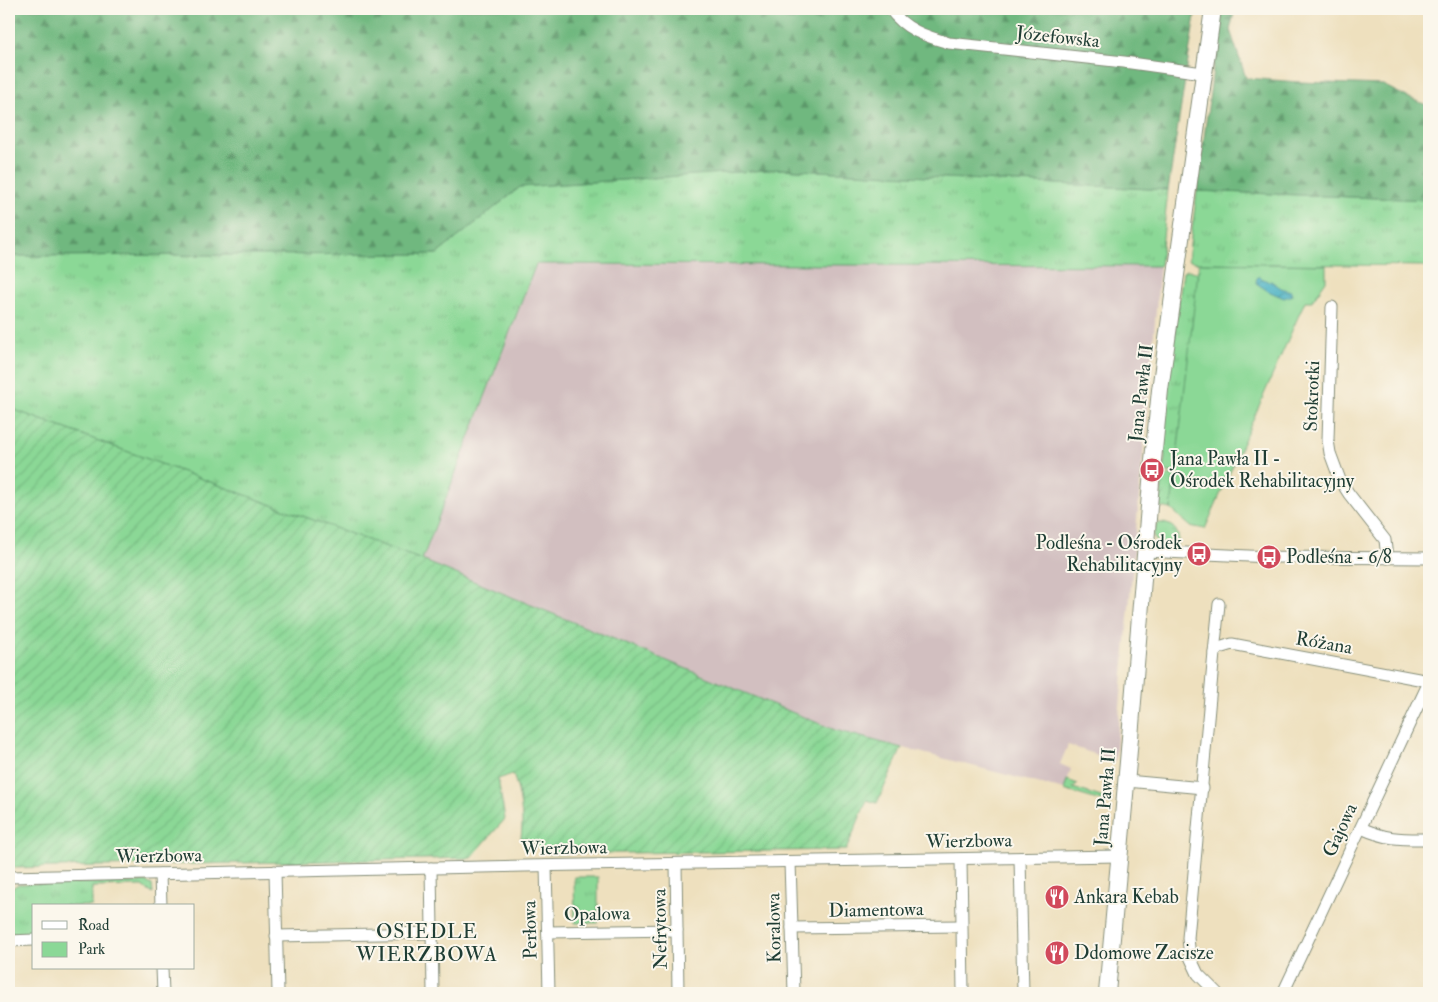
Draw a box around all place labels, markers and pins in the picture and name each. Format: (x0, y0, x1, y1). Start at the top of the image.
place label: Jana Pawła II - Ośrodek Rehabilitacyjny (1169, 447, 1355, 493)
bus stop icon: Jana Pawła II - Ośrodek Rehabilitacyjny (1139, 457, 1165, 483)
place label: Podleśna - Ośrodek Rehabilitacyjny (1036, 531, 1183, 577)
bus stop icon: Podleśna - Ośrodek Rehabilitacyjny (1186, 541, 1212, 567)
bus stop icon: Podleśna - 6/8 (1256, 544, 1282, 570)
place label: Podleśna - 6/8 (1286, 545, 1392, 569)
restaurant icon: Ankara Kebab (1044, 884, 1070, 910)
place label: Ankara Kebab (1073, 885, 1179, 909)
restaurant icon: Ddomowe Zacisze (1044, 940, 1070, 966)
place label: Ddomowe Zacisze (1074, 941, 1214, 965)

